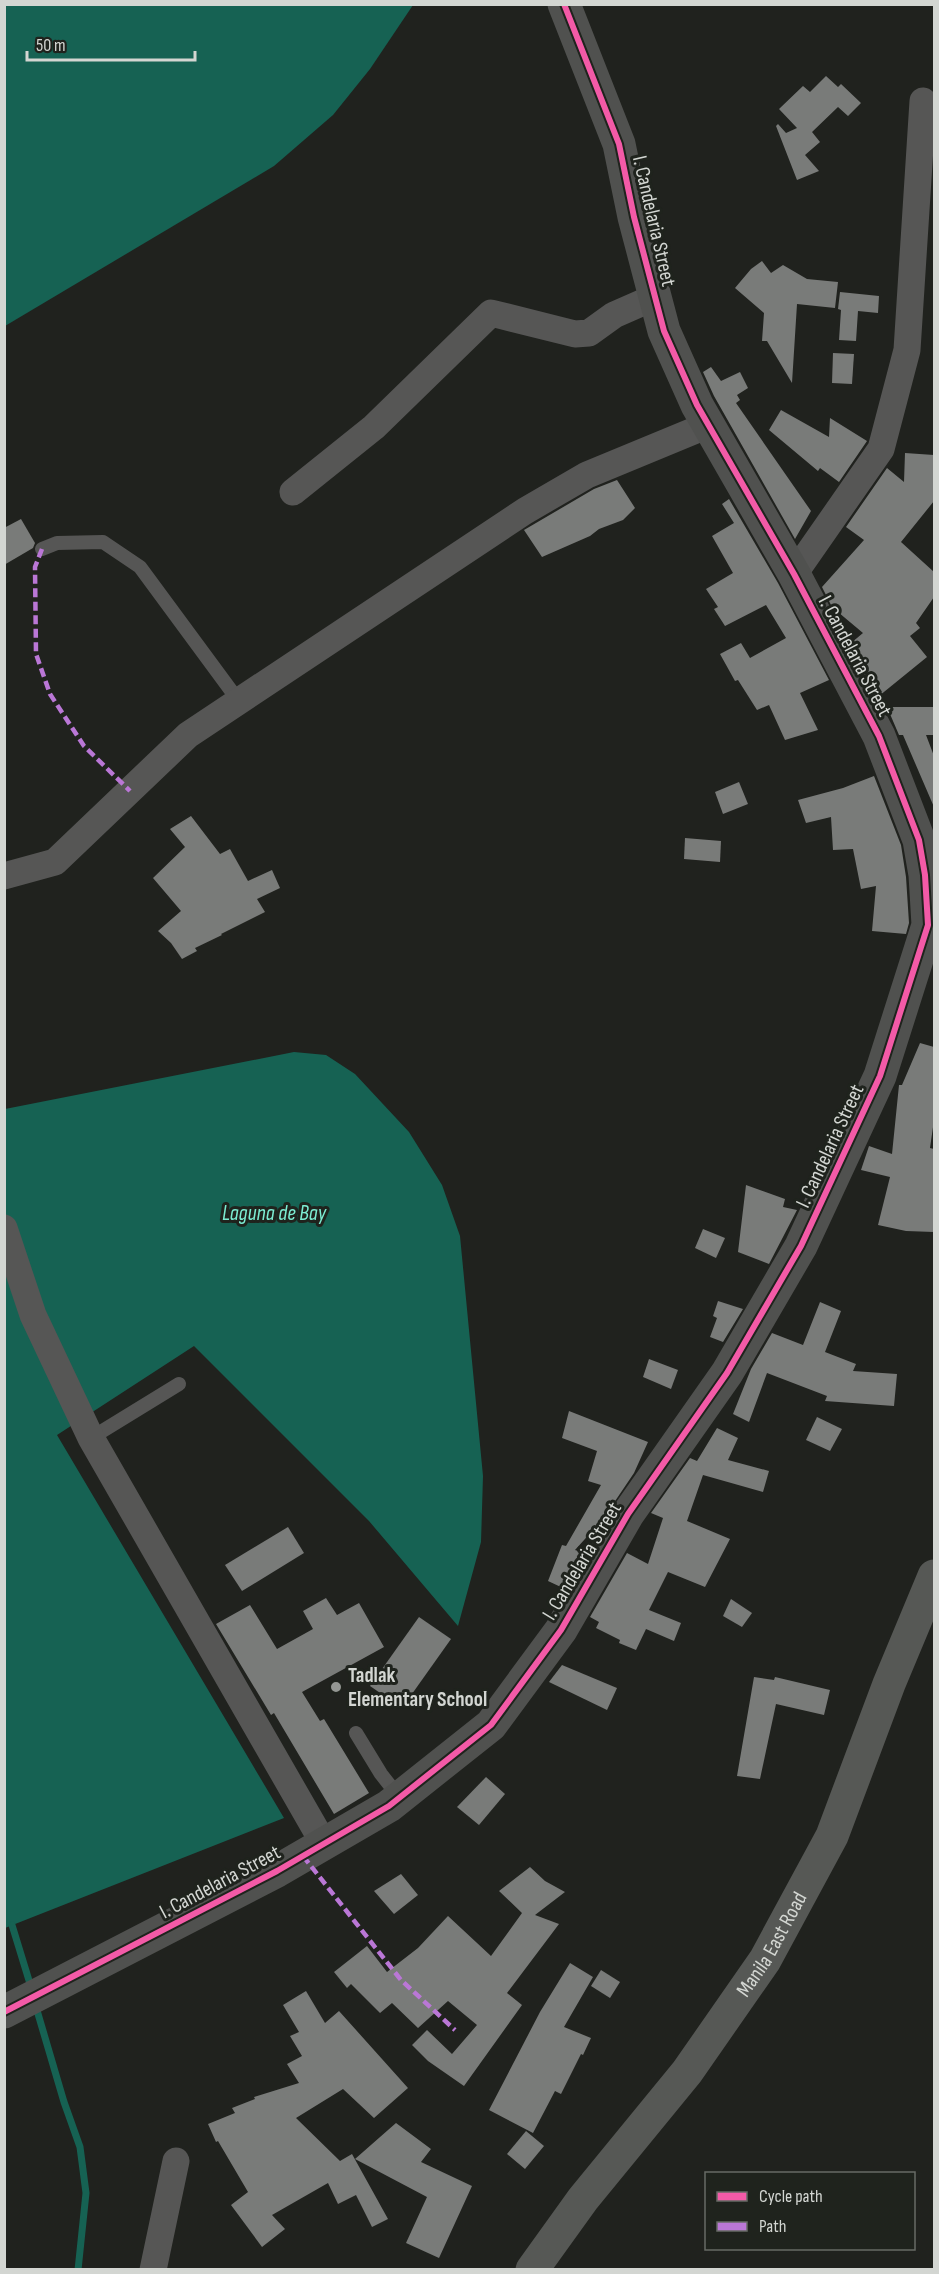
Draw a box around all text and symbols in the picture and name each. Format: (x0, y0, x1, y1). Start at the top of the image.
scale bar (27, 24, 195, 62)
text: 50 m (36, 35, 66, 56)
street label: I. Candelaria Street (627, 153, 681, 289)
street label: I. Candelaria Street (813, 591, 897, 721)
street label: I. Candelaria Street (791, 1080, 869, 1212)
water label: Laguna de Bay (222, 1200, 327, 1227)
street label: I. Candelaria Street (537, 1497, 627, 1625)
place label: Tadlak Elementary School (348, 1663, 487, 1712)
marker: Tadlak Elementary School (329, 1680, 343, 1694)
street label: I. Candelaria Street (155, 1840, 285, 1924)
street label: Manila East Road (731, 1887, 812, 2001)
legend (705, 2172, 915, 2250)
text: Cycle path (759, 2186, 823, 2207)
text: Path (759, 2216, 787, 2237)

